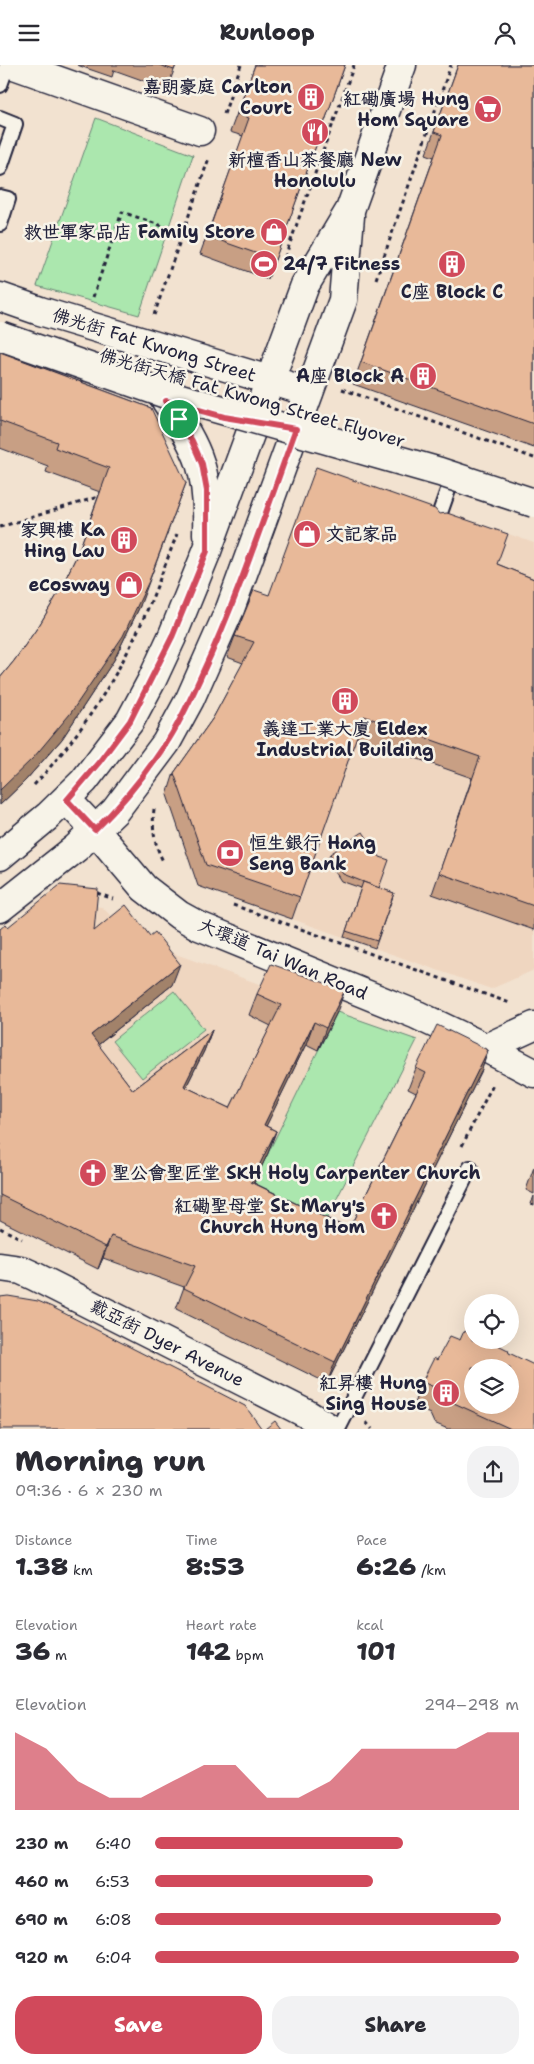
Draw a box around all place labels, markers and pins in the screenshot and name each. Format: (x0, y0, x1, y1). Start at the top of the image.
place label: 嘉朗豪庭 Carlton Court (143, 75, 292, 120)
building icon: 嘉朗豪庭 Carlton Court (296, 82, 326, 112)
place label: 紅磡廣場 Hung Hom Square (343, 87, 469, 132)
supermarket icon: 紅磡廣場 Hung Hom Square (473, 94, 503, 124)
restaurant icon: 新檀香山茶餐廳 New Honolulu (300, 117, 330, 147)
place label: 新檀香山茶餐廳 New Honolulu (228, 148, 402, 193)
shop icon: 救世軍家品店 Family Store (259, 217, 289, 247)
place label: 救世軍家品店 Family Store (24, 220, 255, 244)
sports icon: 24/7 Fitness (249, 249, 279, 279)
building icon: C座 Block C (437, 249, 467, 279)
place label: 24/7 Fitness (283, 252, 400, 276)
place label: C座 Block C (401, 280, 503, 304)
building icon: A座 Block A (408, 361, 438, 391)
place label: A座 Block A (296, 364, 404, 388)
pin (158, 398, 200, 440)
place label: 家興樓 Ka Hing Lau (20, 518, 106, 563)
shop icon: 文記家品 (292, 519, 322, 549)
place label: 文記家品 (326, 522, 398, 546)
building icon: 家興樓 Ka Hing Lau (109, 525, 139, 555)
shop icon: eCosway (114, 570, 144, 600)
place label: eCosway (28, 573, 110, 597)
building icon: 義達工業大廈 Eldex Industrial Building (330, 686, 360, 716)
place label: 義達工業大廈 Eldex Industrial Building (256, 717, 434, 762)
place label: 恒生銀行 Hang Seng Bank (249, 831, 376, 876)
bank icon: 恒生銀行 Hang Seng Bank (215, 838, 245, 868)
church icon: 聖公會聖匠堂 SKH Holy Carpenter Church (78, 1158, 108, 1188)
place label: 聖公會聖匠堂 SKH Holy Carpenter Church (112, 1161, 480, 1185)
place label: 紅磡聖母堂 St. Mary's Church Hung Hom (174, 1194, 366, 1239)
church icon: 紅磡聖母堂 St. Mary's Church Hung Hom (369, 1201, 399, 1231)
place label: 紅昇樓 Hung Sing House (319, 1371, 427, 1416)
building icon: 紅昇樓 Hung Sing House (431, 1378, 461, 1408)

